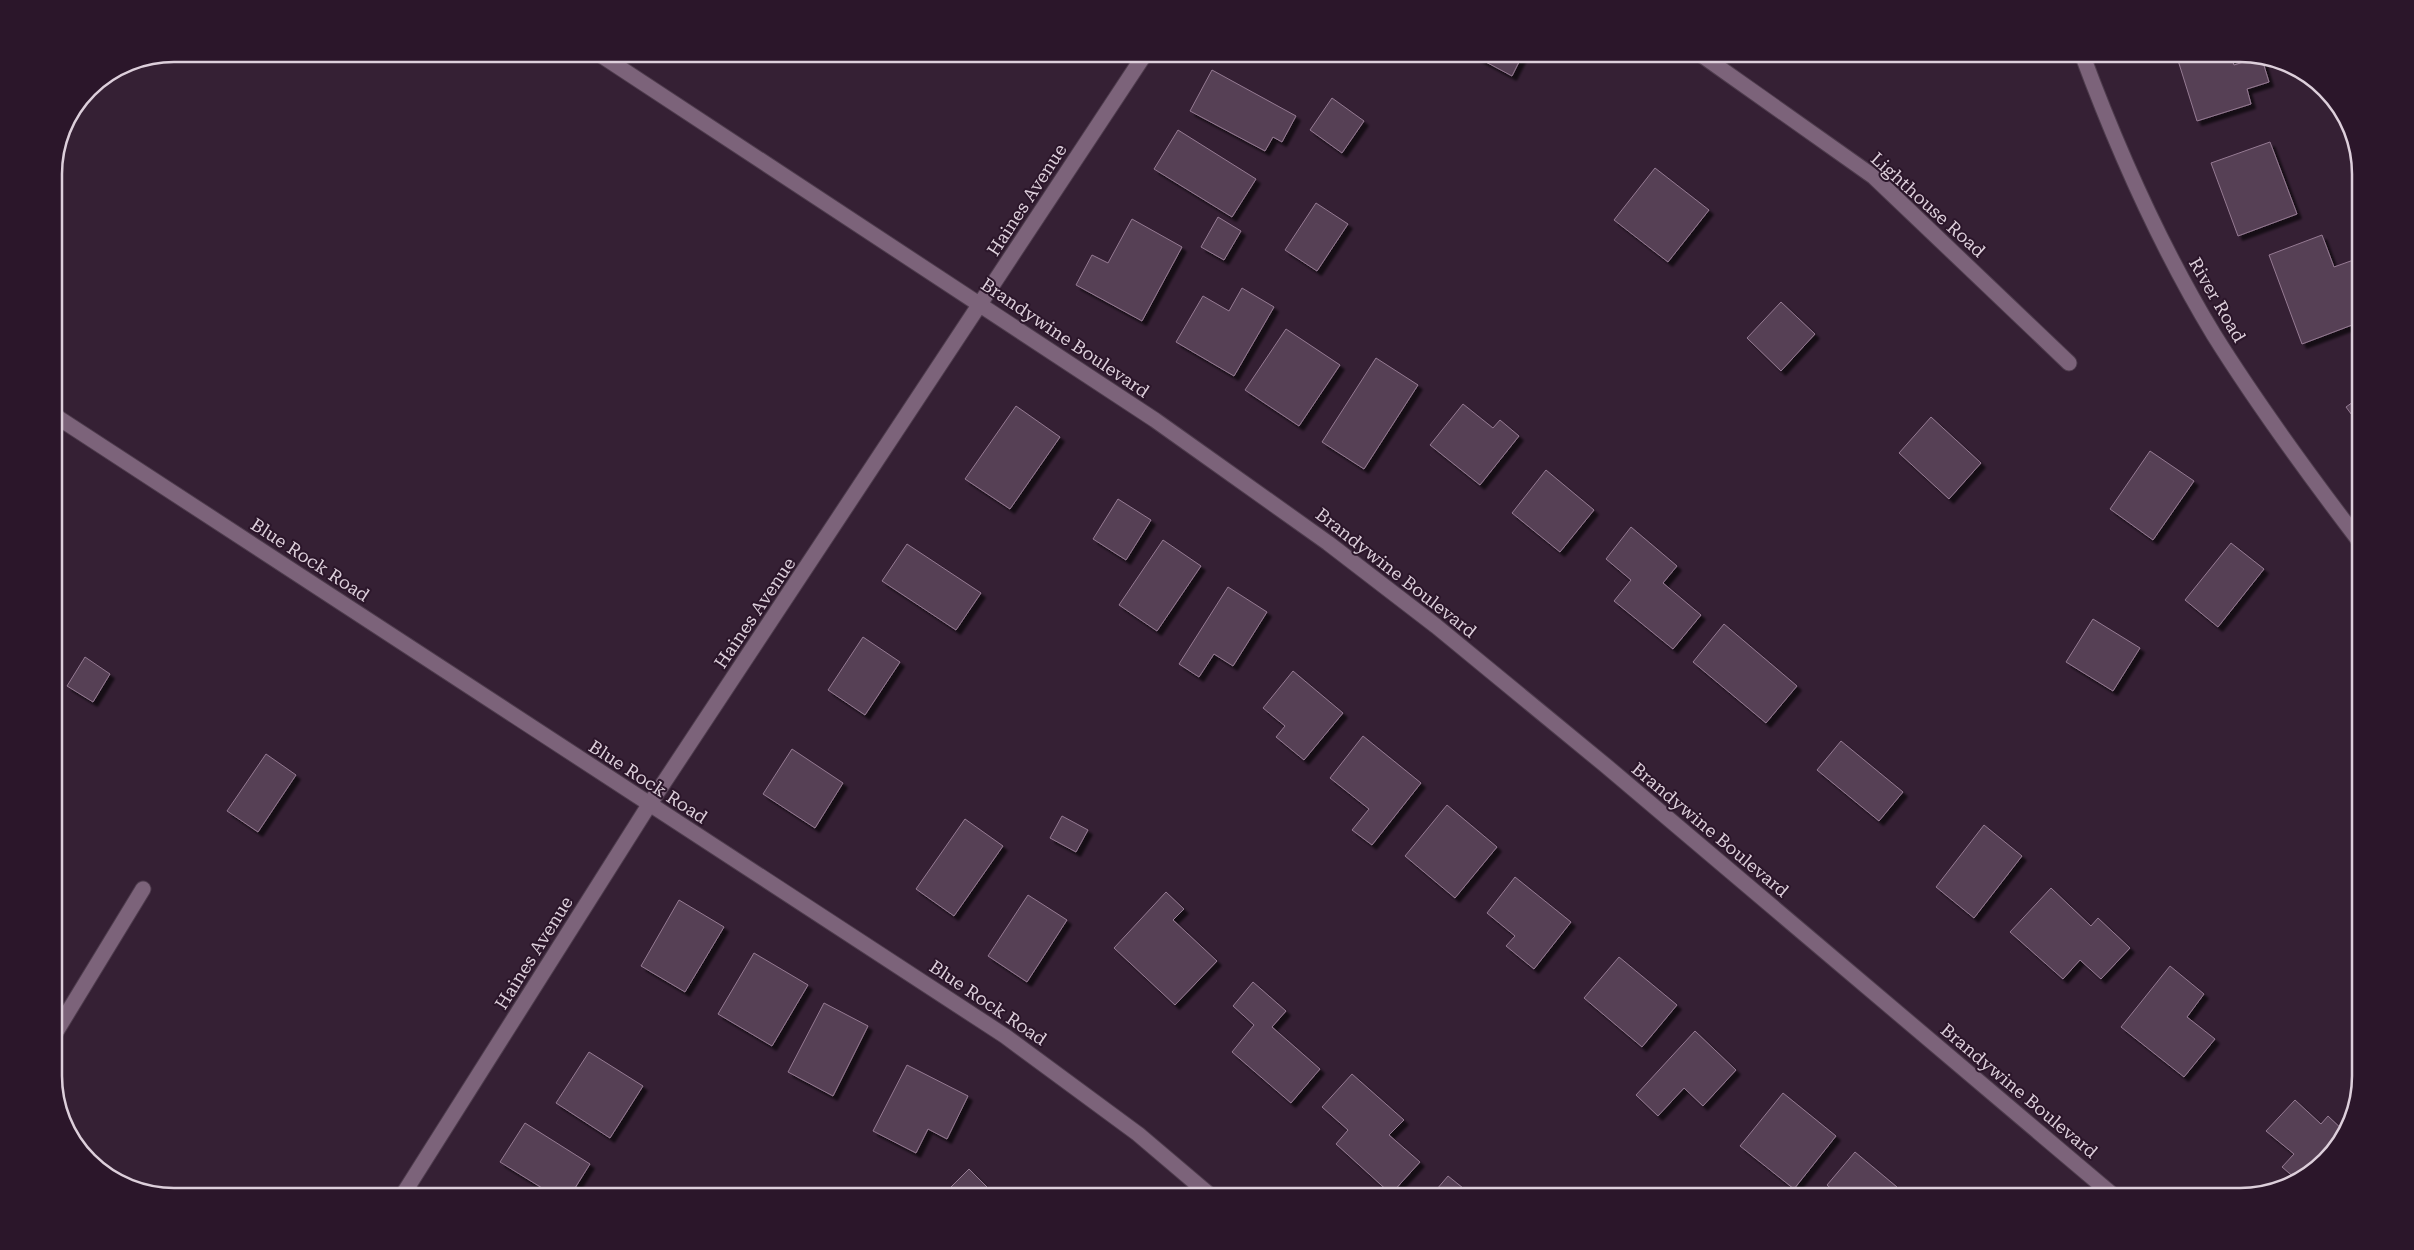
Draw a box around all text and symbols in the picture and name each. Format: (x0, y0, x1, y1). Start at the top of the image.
street label: Haines Avenue (983, 140, 1071, 260)
street label: Lighthouse Road (1867, 148, 1990, 262)
street label: River Road (2185, 254, 2250, 346)
street label: Brandywine Boulevard (977, 273, 1154, 402)
street label: Brandywine Boulevard (1312, 503, 1481, 642)
street label: Blue Rock Road (247, 514, 374, 606)
street label: Haines Avenue (710, 553, 800, 672)
street label: Blue Rock Road (585, 736, 712, 828)
street label: Brandywine Boulevard (1628, 758, 1793, 902)
street label: Haines Avenue (490, 892, 577, 1013)
street label: Blue Rock Road (926, 956, 1051, 1050)
street label: Brandywine Boulevard (1937, 1019, 2102, 1163)

